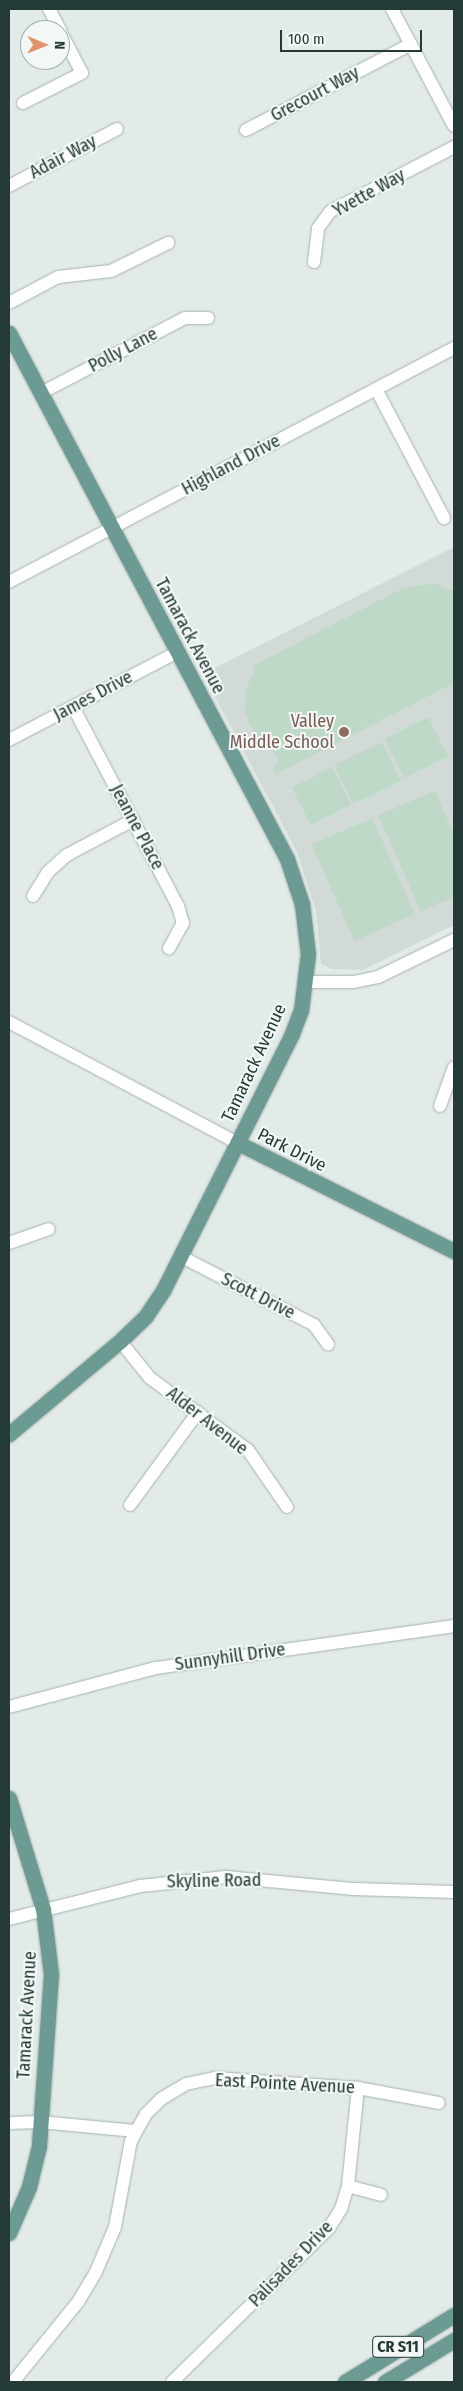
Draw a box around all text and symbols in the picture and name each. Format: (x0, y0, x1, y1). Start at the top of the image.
north arrow (20, 20, 70, 70)
scale bar (283, 20, 426, 52)
text: 100 m (288, 30, 325, 48)
text: N (51, 41, 68, 50)
street label: Grecourt Way (267, 62, 363, 126)
street label: Adair Way (26, 130, 100, 184)
street label: Yvette Way (329, 164, 409, 222)
street label: Polly Lane (85, 323, 161, 377)
street label: Highland Drive (178, 430, 284, 500)
street label: Tamarack Avenue (150, 574, 230, 698)
street label: James Drive (50, 666, 136, 726)
place label: Valley Middle School (230, 711, 334, 754)
marker: Valley Middle School (338, 726, 350, 738)
street label: Jeanne Place (106, 781, 168, 873)
street label: Tamarack Avenue (217, 1000, 291, 1126)
street label: Park Drive (254, 1124, 330, 1176)
street label: Scott Drive (218, 1268, 298, 1324)
street label: Alder Avenue (162, 1383, 252, 1459)
street label: Sunnyhill Drive (173, 1639, 287, 1675)
street label: Skyline Road (167, 1869, 261, 1893)
street label: Tamarack Avenue (13, 1951, 41, 2079)
street label: East Pointe Avenue (215, 2070, 355, 2098)
street label: Palisades Drive (245, 2216, 337, 2312)
road number: CR S11 (372, 2334, 424, 2360)

